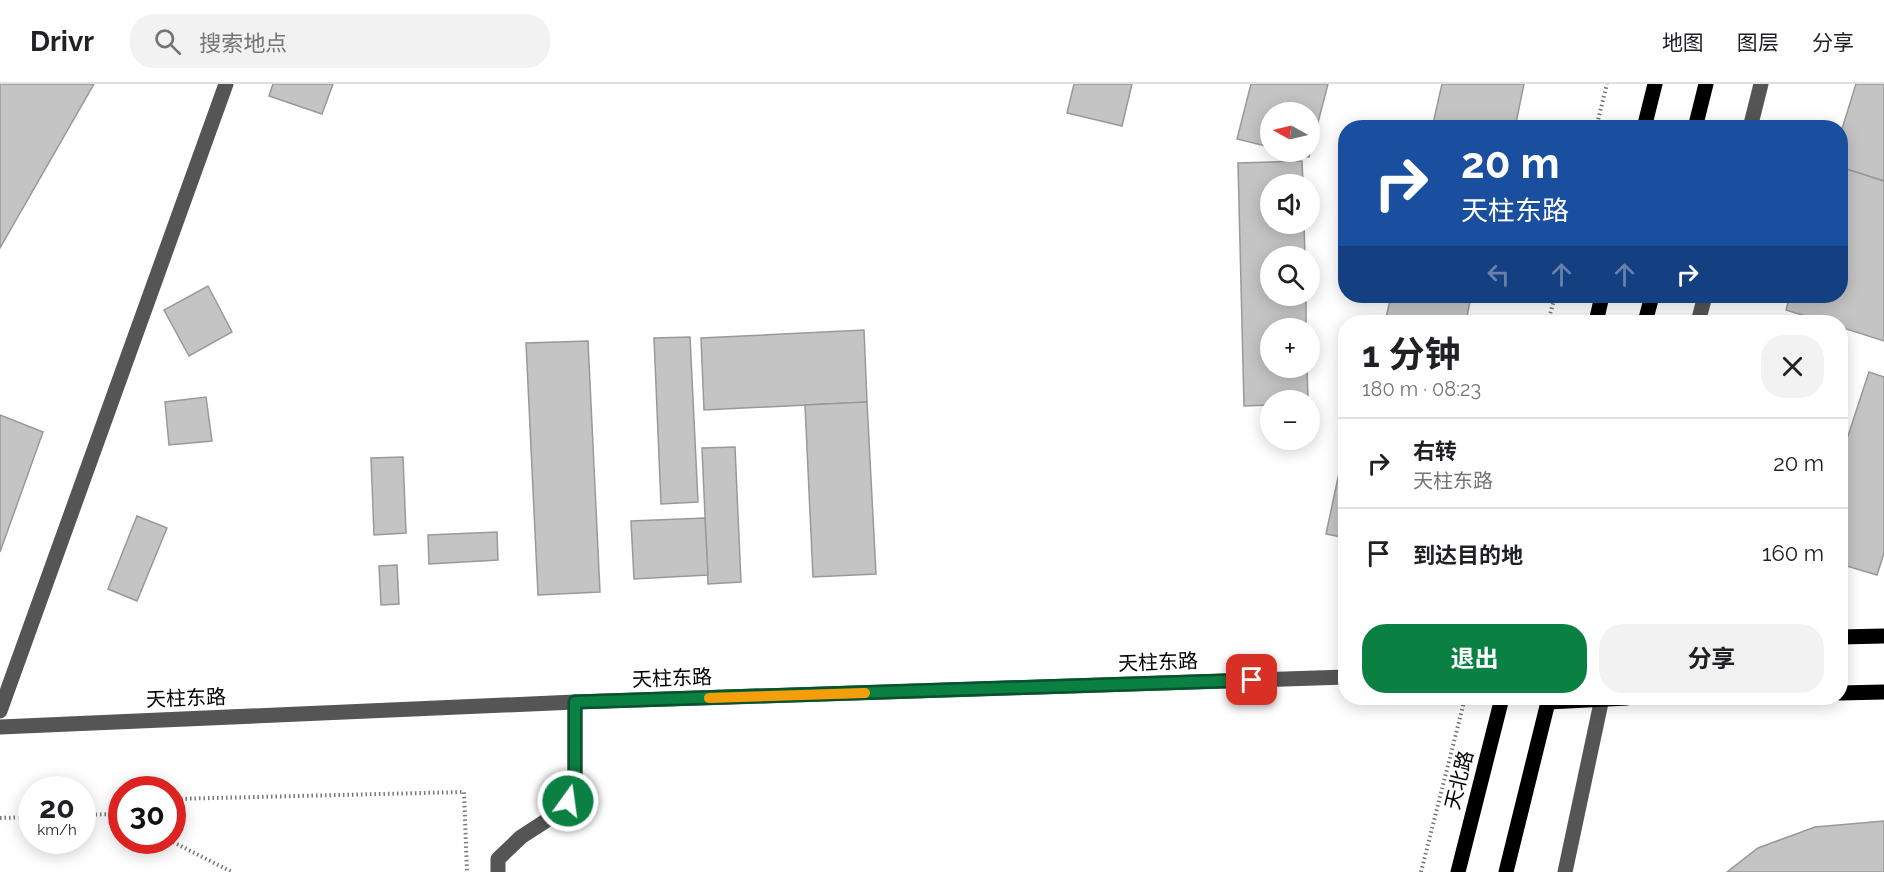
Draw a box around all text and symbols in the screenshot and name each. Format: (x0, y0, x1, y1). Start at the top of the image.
search box (130, 14, 550, 68)
text: Drivr (30, 25, 94, 58)
icon: search (151, 25, 184, 58)
text: 搜索地点 (199, 30, 287, 56)
text: 地图 (1662, 30, 1704, 55)
text: 图层 (1737, 30, 1779, 55)
text: 分享 (1812, 30, 1854, 55)
north arrow (1260, 102, 1320, 162)
map controls (1260, 102, 1320, 450)
text: 20 m (1461, 139, 1560, 188)
icon: right (1362, 144, 1440, 222)
button: sound (1260, 174, 1320, 234)
text: 天柱东路 (1461, 195, 1569, 226)
button: search (1260, 246, 1320, 306)
icon: left (1482, 258, 1515, 291)
icon: ahead (1545, 258, 1578, 291)
icon: ahead (1608, 258, 1641, 291)
icon: right (1671, 258, 1704, 291)
button: + (1260, 318, 1320, 378)
text: 1 分钟 (1362, 333, 1460, 375)
button: close (1761, 335, 1824, 398)
text: 180 m · 08:23 (1362, 377, 1481, 401)
button: − (1260, 390, 1320, 450)
text: 右转 (1413, 438, 1457, 464)
icon: right (1362, 447, 1395, 480)
text: 20 m (1773, 450, 1824, 476)
text: 天柱东路 (1413, 469, 1493, 493)
icon: arrive (1362, 537, 1395, 570)
text: 160 m (1762, 540, 1824, 566)
text: 到达目的地 (1413, 542, 1523, 568)
button: 退出 (1362, 624, 1587, 693)
button: 分享 (1599, 624, 1824, 693)
street label: 天柱东路 (1118, 649, 1198, 675)
pin (1226, 654, 1277, 705)
icon: arrive (1235, 663, 1268, 696)
street label: 天柱东路 (632, 665, 712, 691)
street label: 天柱东路 (146, 685, 226, 711)
street label: 天北路 (1440, 748, 1478, 812)
position arrow (536, 769, 600, 833)
speed limit sign: 30 (108, 776, 186, 854)
text: 20 (39, 790, 75, 825)
text: km/h (37, 821, 77, 839)

